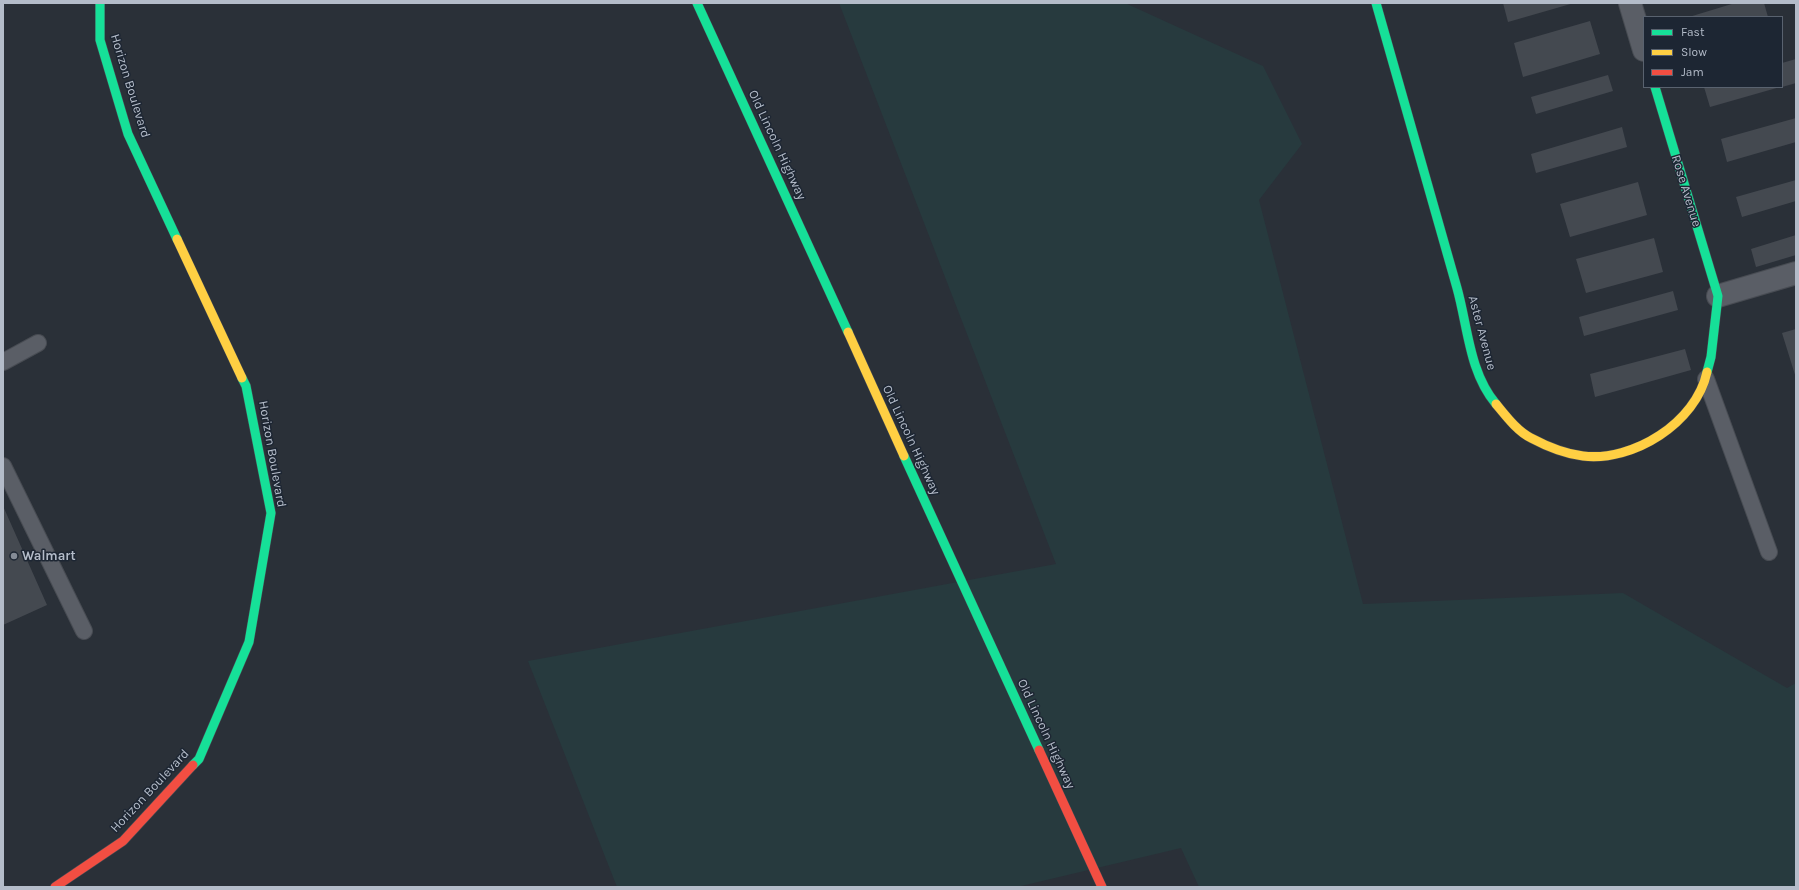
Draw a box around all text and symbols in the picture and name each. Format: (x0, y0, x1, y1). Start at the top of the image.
legend (1643, 16, 1783, 88)
text: Fast (1681, 25, 1704, 39)
street label: Horizon Boulevard (107, 32, 153, 140)
text: Slow (1681, 45, 1707, 59)
text: Jam (1681, 65, 1704, 79)
street label: Old Lincoln Highway (745, 88, 809, 202)
street label: Rose Avenue (1668, 153, 1704, 229)
street label: Aster Avenue (1465, 294, 1499, 372)
street label: Old Lincoln Highway (879, 383, 943, 497)
street label: Horizon Boulevard (255, 399, 289, 509)
place label: Walmart (22, 548, 76, 564)
marker: Walmart (9, 551, 19, 561)
street label: Old Lincoln Highway (1014, 677, 1078, 791)
street label: Horizon Boulevard (107, 746, 193, 836)

